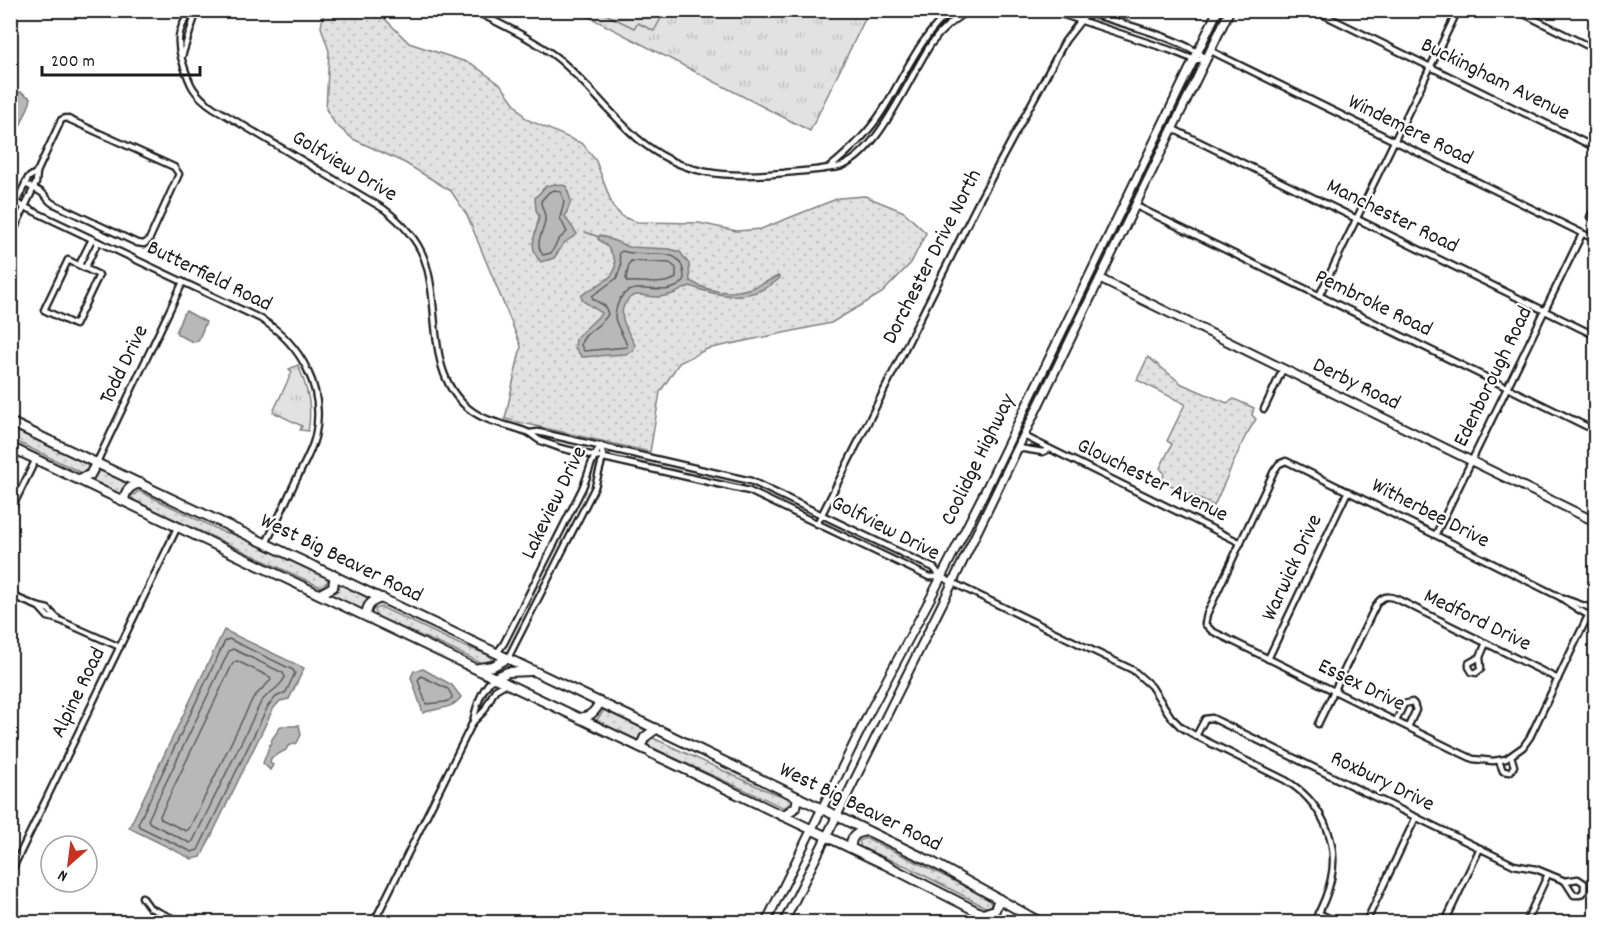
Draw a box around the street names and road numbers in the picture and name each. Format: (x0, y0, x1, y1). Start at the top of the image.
street label: Buckingham Avenue (1415, 30, 1575, 130)
street label: Windemere Road (1342, 87, 1478, 175)
street label: Golfview Drive (285, 123, 403, 211)
street label: Dorchester Drive North (875, 164, 991, 350)
street label: Manchester Road (1321, 172, 1463, 262)
street label: Butterfield Road (141, 233, 277, 321)
street label: Pembroke Road (1309, 262, 1437, 346)
street label: Edenborough Road (1447, 302, 1541, 452)
street label: Todd Drive (93, 320, 157, 410)
street label: Derby Road (1307, 351, 1405, 419)
street label: Coolidge Highway (934, 388, 1025, 531)
street label: Glouchester Avenue (1071, 431, 1233, 531)
street label: Lakeview Drive (514, 441, 596, 565)
street label: Witherbee Drive (1365, 471, 1495, 557)
street label: Golfview Drive (825, 488, 945, 570)
street label: West Big Beaver Road (254, 506, 428, 612)
street label: Warwick Drive (1255, 510, 1331, 626)
street label: Medford Drive (1418, 582, 1536, 660)
street label: Alpine Road (44, 642, 114, 744)
street label: Essex Drive (1312, 652, 1410, 720)
street label: Roxbury Drive (1325, 743, 1439, 821)
street label: West Big Beaver Road (773, 755, 947, 861)

